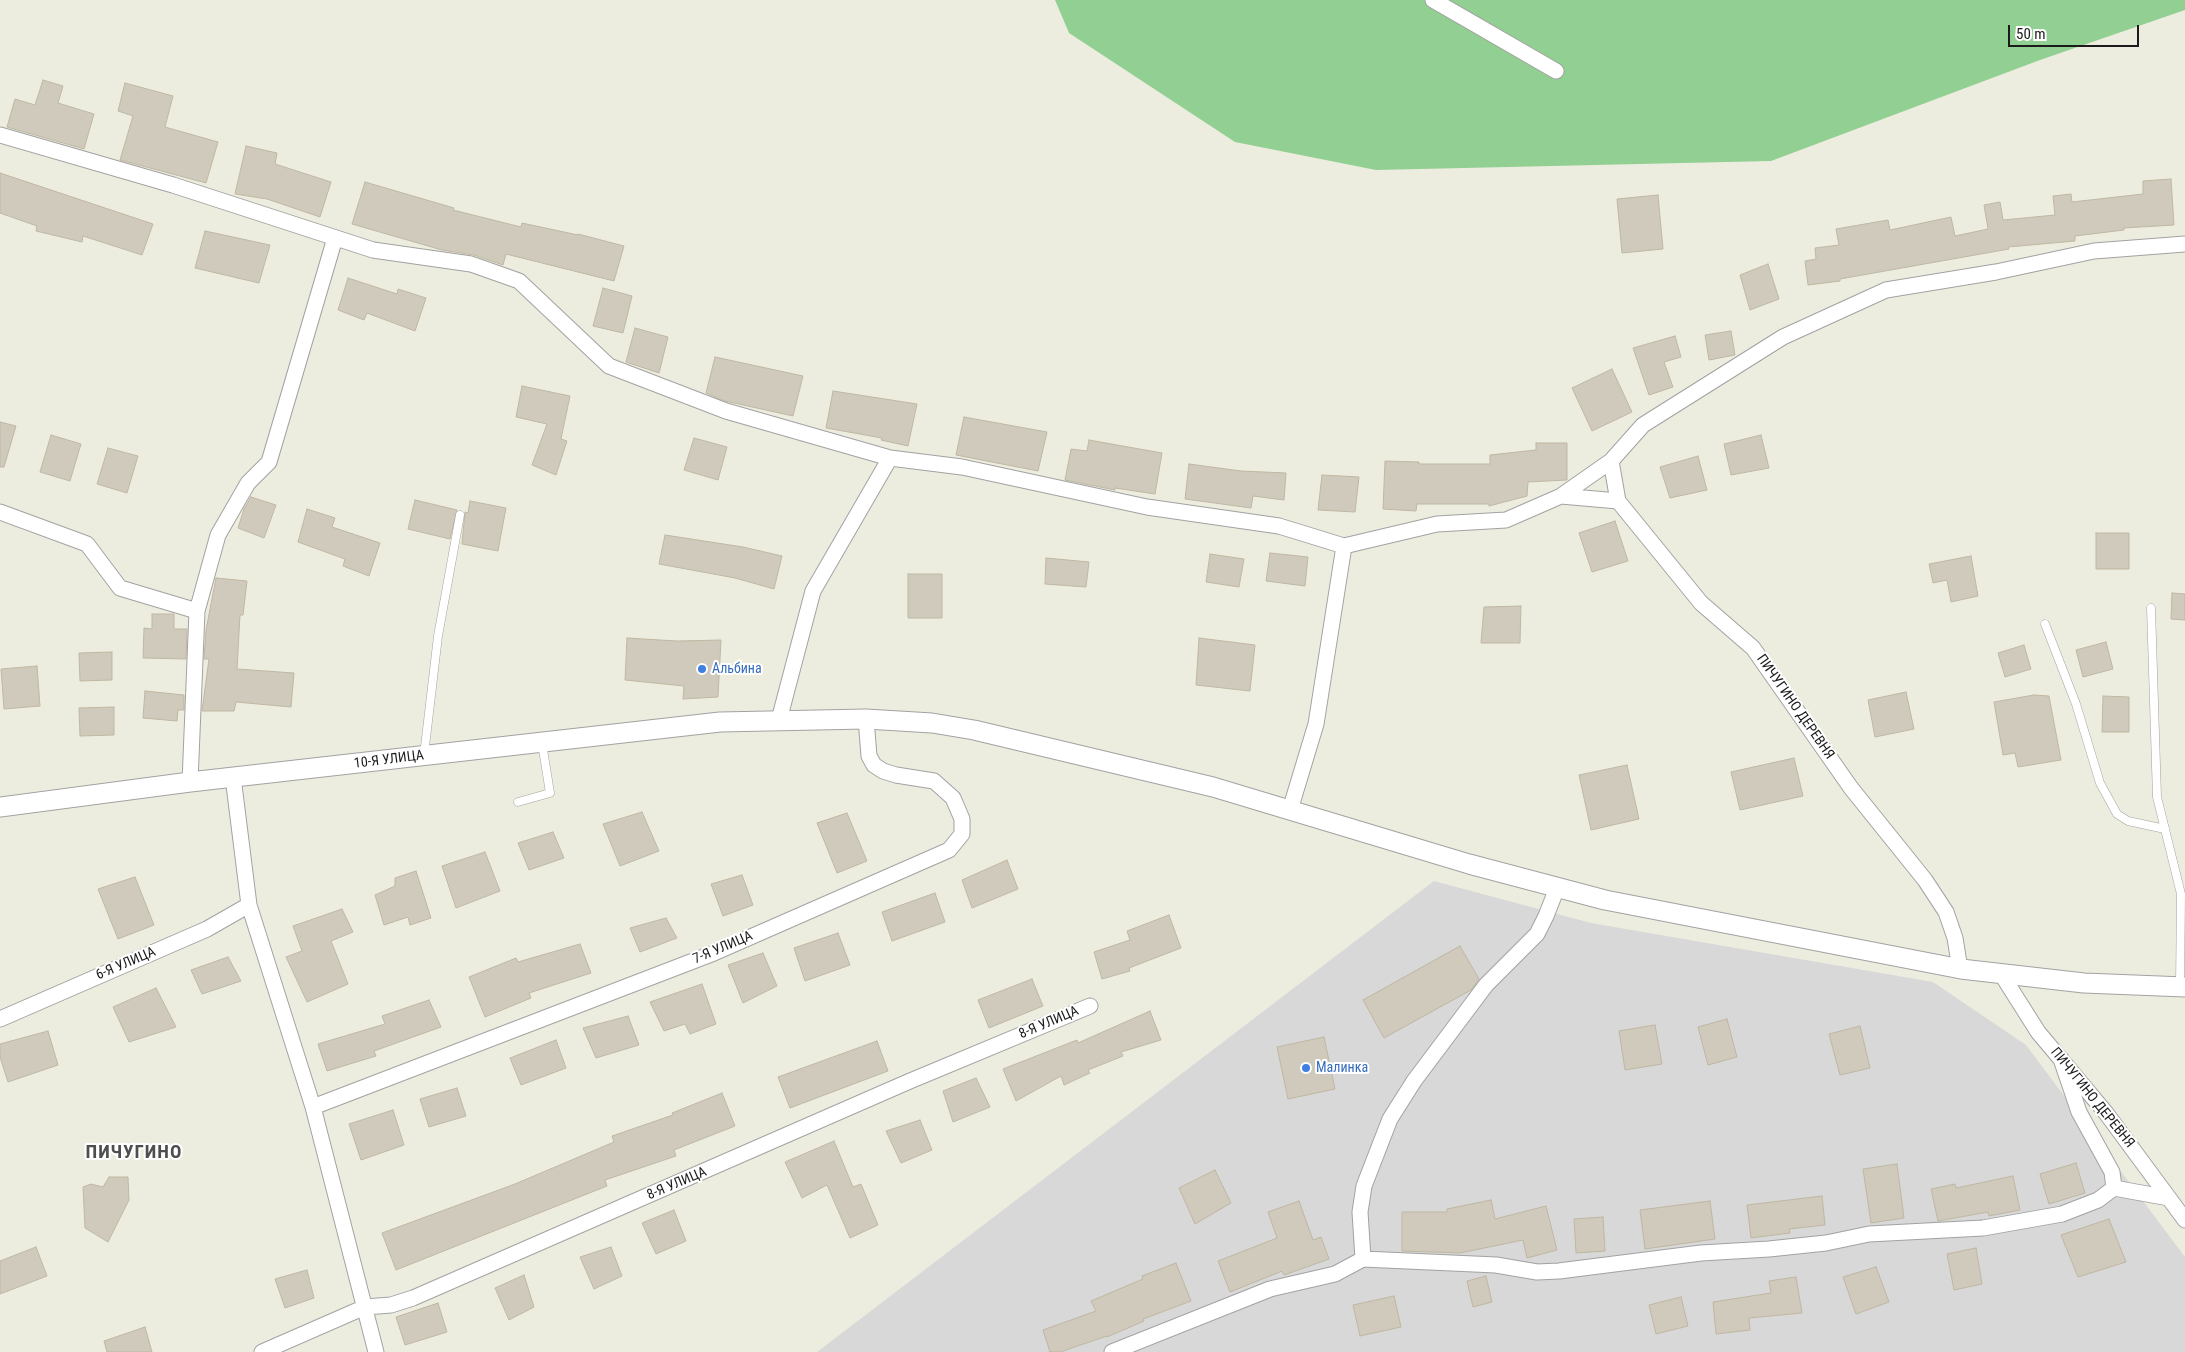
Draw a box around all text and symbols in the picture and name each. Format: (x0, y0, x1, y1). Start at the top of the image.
scale bar (2010, 15, 2141, 47)
text: 50 m (2016, 25, 2046, 43)
street label: ПИЧУГИНО ДЕРЕВНЯ (1753, 651, 1837, 763)
place label: Альбина (712, 661, 762, 677)
marker: Альбина (696, 663, 708, 675)
street label: 10-Я УЛИЦА (353, 747, 425, 773)
street label: 7-Я УЛИЦА (691, 928, 755, 968)
street label: 6-Я УЛИЦА (94, 944, 158, 984)
street label: 8-Я УЛИЦА (1017, 1003, 1081, 1043)
street label: ПИЧУГИНО ДЕРЕВНЯ (2046, 1044, 2138, 1152)
place label: Малинка (1316, 1060, 1368, 1076)
marker: Малинка (1300, 1062, 1312, 1074)
district label: ПИЧУГИНО (85, 1142, 183, 1164)
street label: 8-Я УЛИЦА (645, 1164, 709, 1204)

